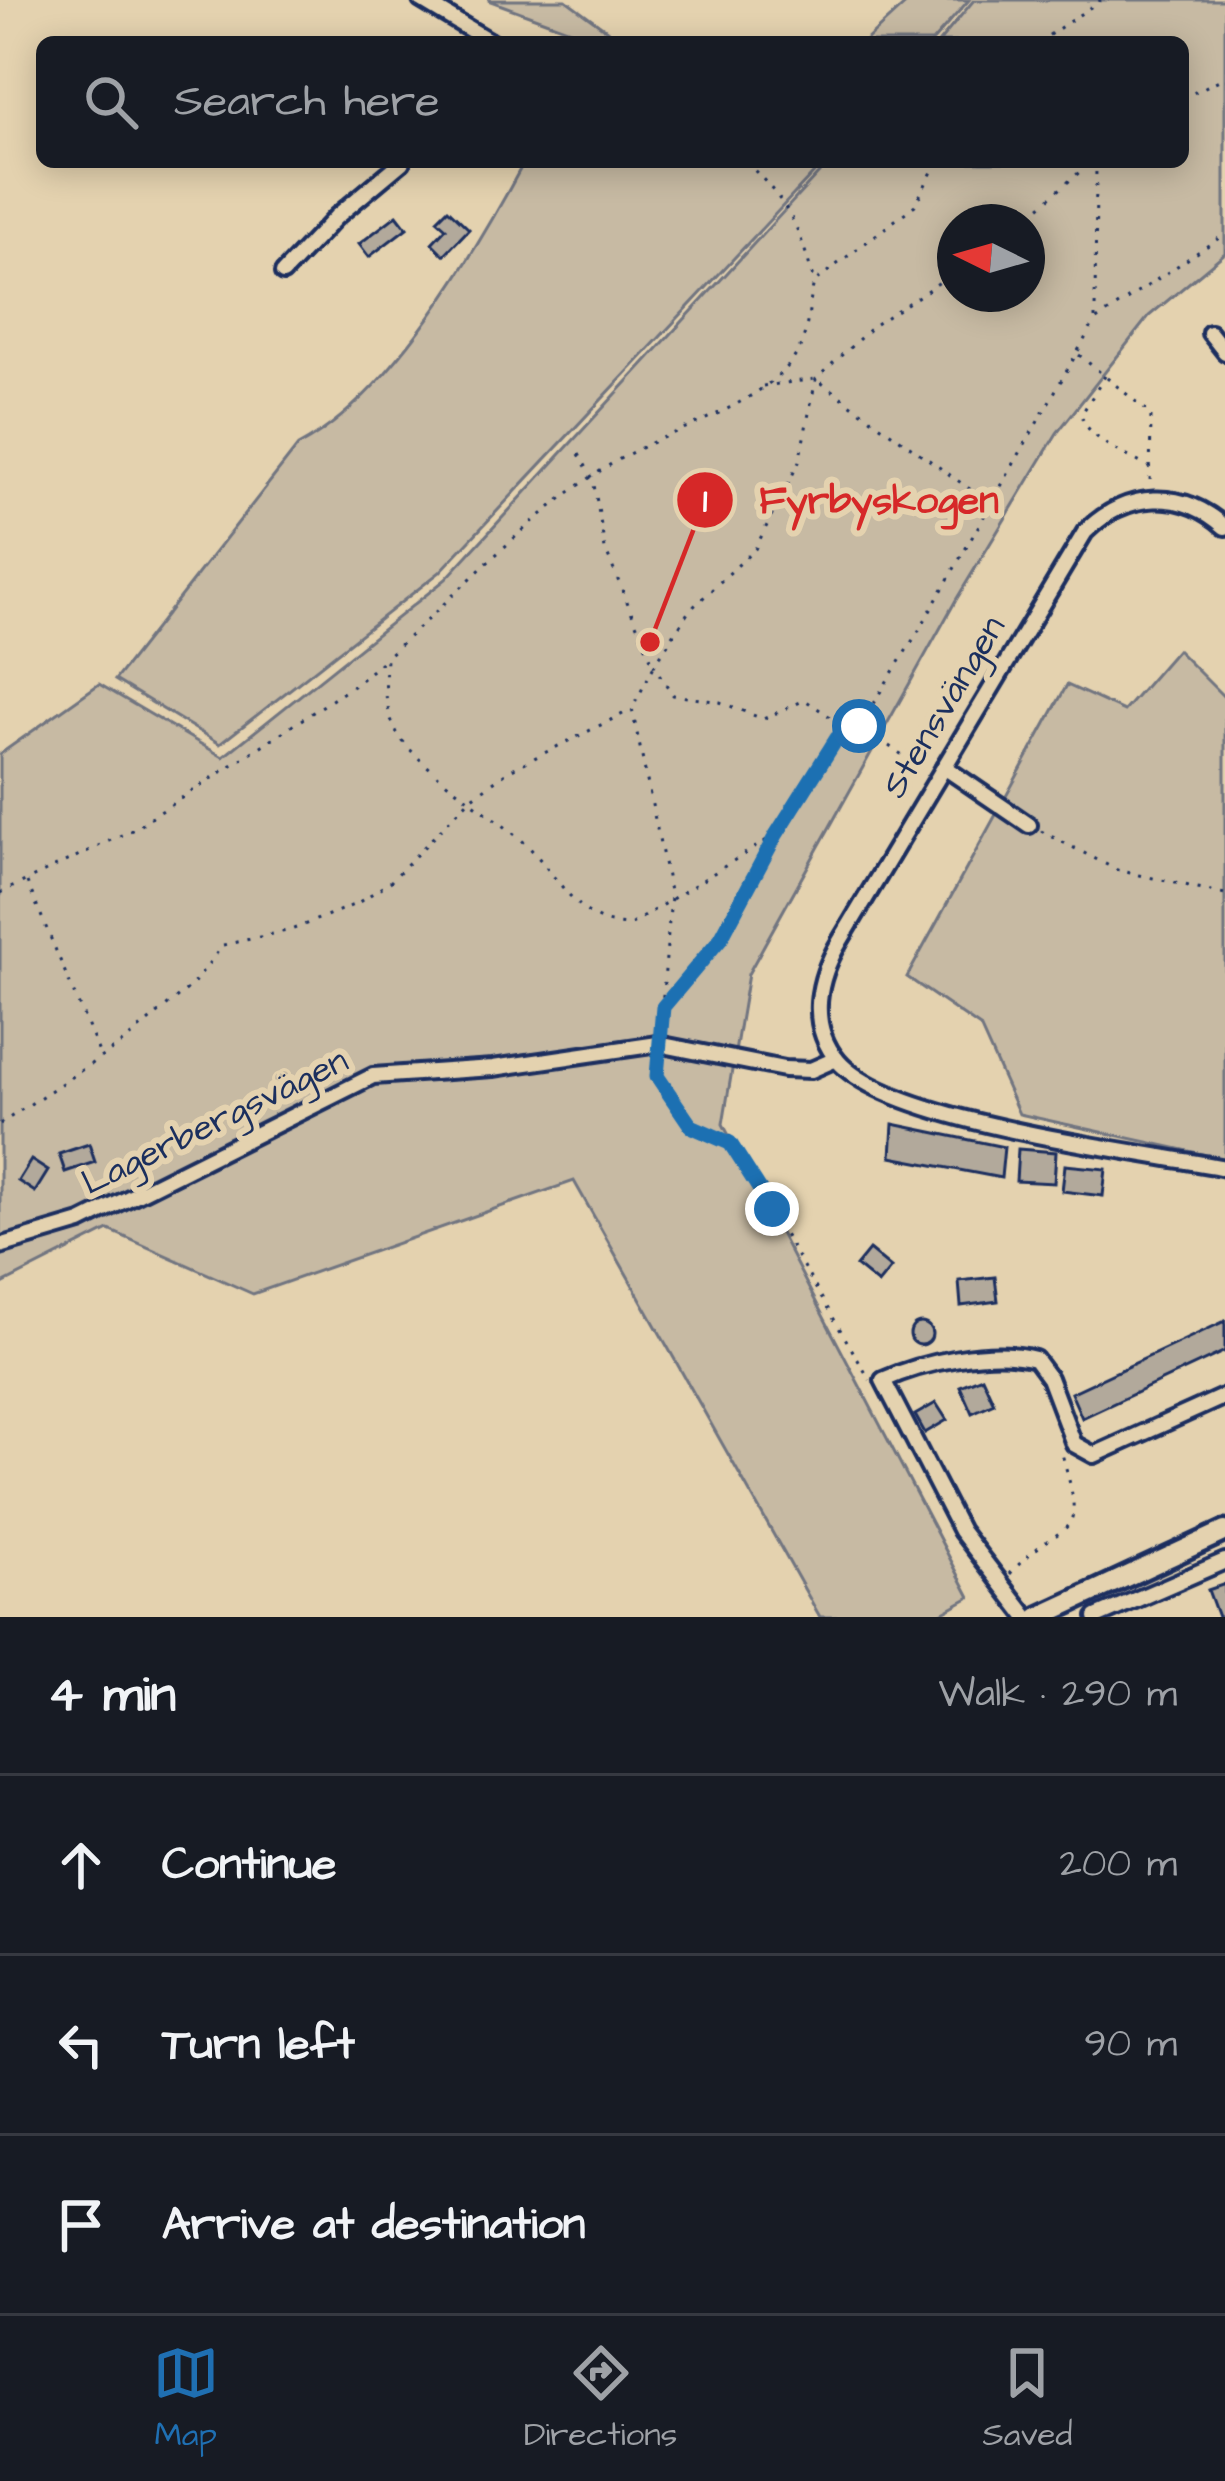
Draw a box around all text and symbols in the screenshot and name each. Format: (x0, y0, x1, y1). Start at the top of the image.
search box (36, 36, 1189, 168)
icon: search (78, 69, 144, 135)
text: Search here (174, 71, 440, 133)
north arrow (937, 204, 1045, 312)
callout: Fyrbyskogen (675, 462, 1022, 537)
text: Fyrbyskogen (759, 475, 999, 531)
text: 1 (703, 476, 708, 527)
street label: Stensvängen (870, 606, 1019, 808)
route start (832, 699, 886, 753)
street label: Lagerbergsvägen (73, 1035, 357, 1209)
route end (745, 1182, 799, 1236)
text: 4 min (48, 1660, 176, 1731)
text: Walk · 290 m (939, 1668, 1177, 1722)
icon: ahead (48, 1832, 114, 1898)
text: Continue (162, 1834, 336, 1896)
text: 200 m (1060, 1838, 1177, 1892)
icon: left (48, 2012, 114, 2078)
text: Turn left (162, 2014, 355, 2076)
text: 90 m (1084, 2018, 1177, 2072)
icon: arrive (48, 2192, 114, 2258)
text: Arrive at destination (162, 2194, 585, 2256)
tab: Map (153, 2340, 219, 2458)
tab: Directions (524, 2340, 677, 2458)
tab: Saved (982, 2340, 1072, 2458)

